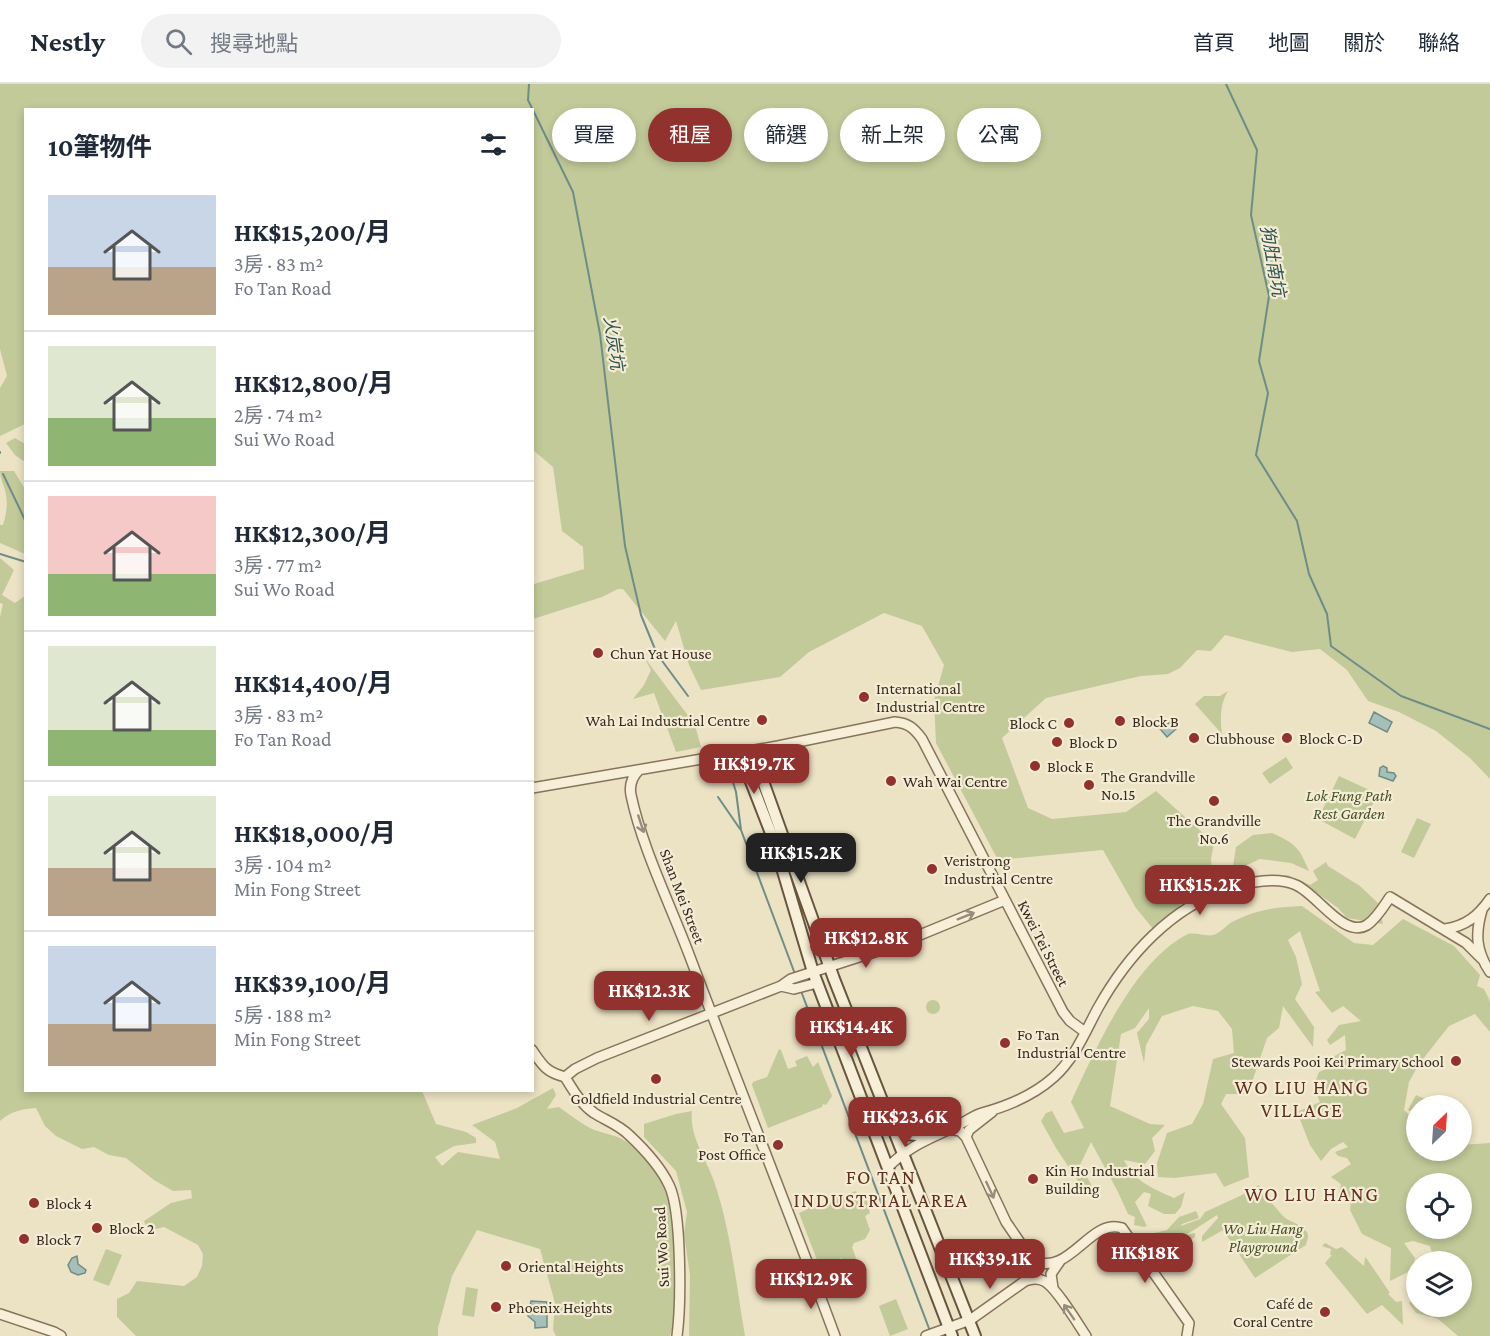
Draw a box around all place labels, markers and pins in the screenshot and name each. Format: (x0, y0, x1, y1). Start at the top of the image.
place label: Chun Yat House (610, 645, 712, 662)
marker: Chun Yat House (591, 646, 605, 660)
place label: International Industrial Centre (876, 680, 985, 715)
marker: International Industrial Centre (857, 690, 871, 704)
place label: Wah Lai Industrial Centre (585, 712, 750, 729)
marker: Wah Lai Industrial Centre (755, 713, 769, 727)
place label: Block B (1132, 713, 1179, 730)
marker: Block B (1113, 714, 1127, 728)
place label: Block C (1009, 715, 1057, 732)
marker: Block C (1062, 716, 1076, 730)
place label: Clubhouse (1206, 730, 1275, 747)
place label: Block C-D (1299, 730, 1363, 747)
marker: Clubhouse (1187, 731, 1201, 745)
marker: Block C-D (1280, 731, 1294, 745)
place label: Block D (1069, 734, 1118, 751)
marker: Block D (1050, 735, 1064, 749)
pin: HK$19.7K (692, 744, 816, 795)
place label: Block E (1047, 758, 1094, 775)
marker: Block E (1028, 759, 1042, 773)
place label: The Grandville No.15 (1101, 768, 1195, 803)
place label: Wah Wai Centre (903, 773, 1007, 790)
marker: Wah Wai Centre (884, 774, 898, 788)
marker: The Grandville No.15 (1082, 778, 1096, 792)
marker: The Grandville No.6 (1207, 794, 1221, 808)
place label: The Grandville No.6 (1167, 812, 1261, 847)
pin: HK$15.2K (739, 833, 863, 884)
place label: Veristrong Industrial Centre (944, 852, 1053, 887)
marker: Veristrong Industrial Centre (925, 862, 939, 876)
pin: HK$15.2K (1138, 865, 1262, 916)
pin: HK$12.8K (804, 918, 928, 969)
pin: HK$12.3K (587, 971, 711, 1022)
pin: HK$14.4K (789, 1007, 913, 1058)
place label: Fo Tan Industrial Centre (1017, 1026, 1126, 1061)
marker: Fo Tan Industrial Centre (998, 1036, 1012, 1050)
place label: Stewards Pooi Kei Primary School (1231, 1053, 1444, 1071)
marker: Stewards Pooi Kei Primary School (1449, 1054, 1463, 1068)
marker: Goldfield Industrial Centre (649, 1072, 663, 1086)
place label: Goldfield Industrial Centre (571, 1090, 741, 1107)
pin: HK$23.6K (843, 1097, 967, 1148)
place label: Fo Tan Post Office (698, 1128, 766, 1163)
marker: Fo Tan Post Office (771, 1138, 785, 1152)
place label: Kin Ho Industrial Building (1045, 1162, 1155, 1198)
marker: Kin Ho Industrial Building (1026, 1172, 1040, 1186)
place label: Block 4 (46, 1195, 92, 1212)
marker: Block 4 (27, 1196, 41, 1210)
place label: Block 2 (109, 1220, 155, 1237)
marker: Block 2 (90, 1221, 104, 1235)
place label: Block 7 (36, 1231, 82, 1248)
marker: Block 7 (17, 1232, 31, 1246)
pin: HK$18K (1096, 1233, 1194, 1284)
pin: HK$39.1K (928, 1239, 1052, 1290)
place label: Oriental Heights (518, 1258, 624, 1276)
marker: Oriental Heights (499, 1259, 513, 1273)
pin: HK$12.9K (749, 1259, 873, 1310)
place label: Café de Coral Centre (1233, 1295, 1313, 1330)
place label: Phoenix Heights (508, 1299, 612, 1317)
marker: Phoenix Heights (489, 1300, 503, 1314)
marker: Café de Coral Centre (1318, 1305, 1332, 1319)

